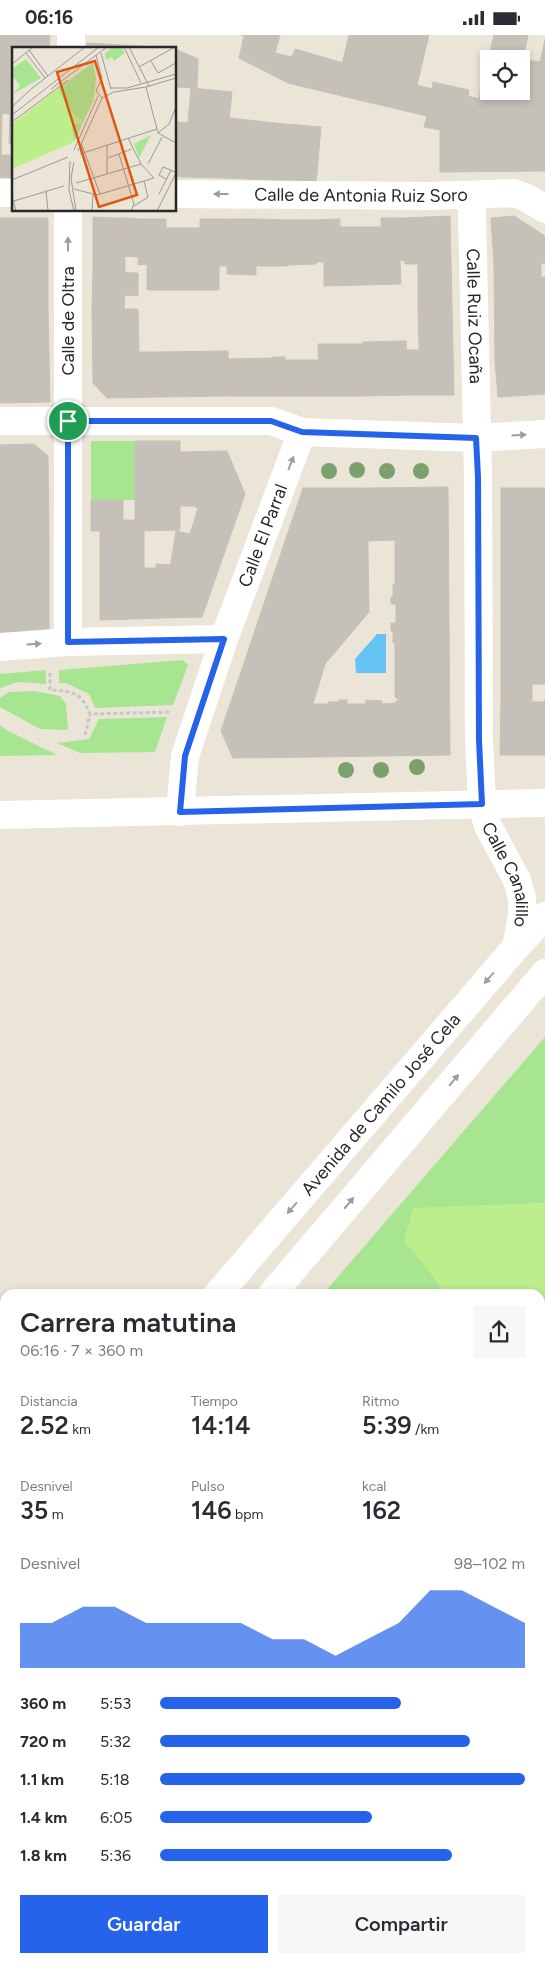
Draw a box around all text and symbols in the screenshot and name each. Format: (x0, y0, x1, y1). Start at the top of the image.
text: 06:16 (25, 6, 73, 29)
inset map (12, 47, 176, 211)
map controls (480, 50, 530, 100)
button: locate (480, 50, 530, 100)
street label: Calle de Antonia Ruiz Soro (254, 184, 468, 207)
one-way arrow (212, 190, 228, 198)
one-way arrow (64, 235, 72, 251)
street label: Calle Ruiz Ocaña (462, 248, 487, 384)
street label: Calle de Oltra (57, 266, 79, 376)
pin (47, 400, 89, 442)
icon: arrive (54, 407, 82, 435)
one-way arrow (511, 431, 527, 439)
one-way arrow (288, 455, 295, 470)
street label: Calle El Parral (234, 481, 292, 590)
one-way arrow (26, 640, 42, 648)
street label: Calle Canalillo (477, 818, 533, 929)
one-way arrow (483, 972, 495, 984)
street label: Avenida de Camilo José Cela (297, 1009, 465, 1200)
one-way arrow (449, 1073, 460, 1086)
one-way arrow (343, 1198, 355, 1210)
one-way arrow (286, 1201, 298, 1213)
text: Carrera matutina (20, 1305, 236, 1339)
button: share (473, 1306, 525, 1358)
text: 06:16 · 7 × 360 m (20, 1341, 143, 1360)
text: Distancia (20, 1393, 78, 1410)
text: Tiempo (191, 1393, 238, 1410)
text: Ritmo (362, 1393, 399, 1410)
text: 2.52 (20, 1410, 69, 1440)
text: 14:14 (191, 1410, 250, 1440)
text: 5:39 (362, 1410, 412, 1440)
text: km (69, 1421, 91, 1438)
text: /km (412, 1421, 439, 1438)
text: Desnivel (20, 1478, 73, 1495)
text: Pulso (191, 1478, 225, 1495)
text: kcal (362, 1478, 386, 1495)
text: 35 (20, 1495, 48, 1525)
text: 146 (191, 1495, 232, 1525)
text: 162 (362, 1495, 401, 1525)
text: m (48, 1506, 64, 1523)
text: bpm (232, 1506, 263, 1523)
text: Desnivel (20, 1554, 80, 1573)
text: 98–102 m (454, 1554, 525, 1573)
text: 360 m (20, 1694, 66, 1713)
text: 5:53 (100, 1694, 131, 1713)
text: 720 m (20, 1732, 66, 1751)
text: 5:32 (100, 1732, 131, 1751)
text: 1.1 km (20, 1770, 64, 1789)
text: 5:18 (100, 1770, 130, 1789)
text: 1.4 km (20, 1808, 67, 1827)
text: 6:05 (100, 1808, 133, 1827)
text: 1.8 km (20, 1846, 67, 1865)
text: 5:36 (100, 1846, 131, 1865)
button: Guardar (20, 1895, 268, 1953)
button: Compartir (278, 1895, 525, 1953)

